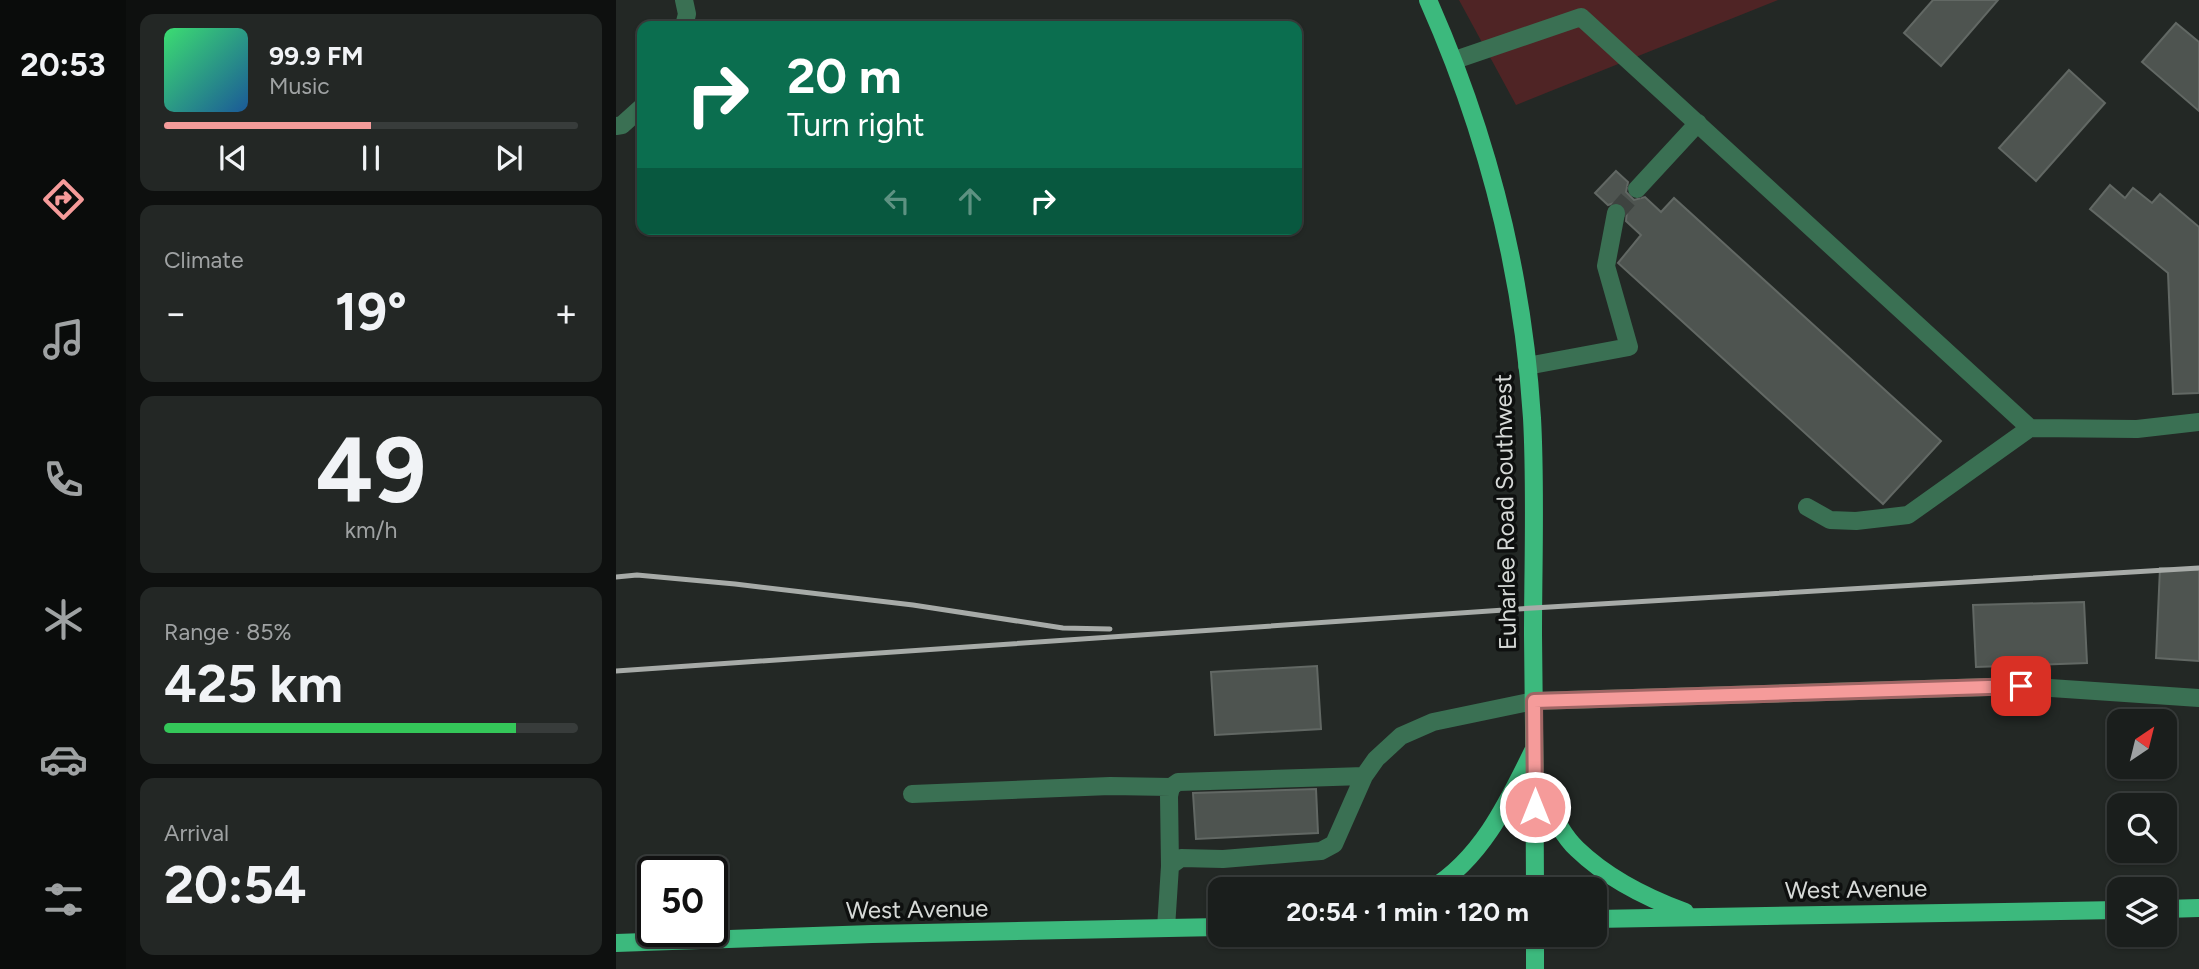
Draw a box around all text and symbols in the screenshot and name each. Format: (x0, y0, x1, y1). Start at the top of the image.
text: 99.9 FM (269, 40, 364, 72)
text: 20:53 (20, 46, 106, 84)
text: 20 m (787, 46, 902, 105)
icon: right (672, 49, 763, 140)
text: Music (269, 72, 330, 100)
text: Turn right (787, 106, 925, 144)
icon: previous (214, 139, 252, 177)
icon: pause (352, 139, 390, 177)
icon: next (490, 139, 528, 177)
icon: directions (39, 175, 88, 224)
icon: left (878, 182, 916, 220)
icon: ahead (951, 182, 989, 220)
icon: right (1024, 182, 1062, 220)
text: Climate (164, 246, 243, 274)
text: 19° (335, 281, 407, 343)
text: − (164, 290, 188, 336)
text: + (554, 290, 578, 336)
icon: music (39, 315, 88, 364)
street label: Euharlee Road Southwest (1488, 374, 1522, 650)
text: 49 (316, 416, 426, 525)
icon: phone (39, 455, 88, 504)
text: km/h (345, 516, 397, 544)
icon: climate (39, 595, 88, 644)
text: Range · 85% (164, 618, 292, 646)
text: 425 km (164, 653, 343, 715)
pin (1991, 656, 2051, 716)
icon: arrive (2002, 667, 2040, 705)
north arrow (2107, 709, 2177, 779)
map controls (2107, 709, 2177, 947)
icon: car (39, 735, 88, 784)
position arrow (1498, 770, 1572, 844)
button: search (2107, 793, 2177, 863)
text: Arrival (164, 819, 229, 847)
text: 20:54 (164, 854, 307, 916)
speed limit sign: 50 (637, 856, 728, 947)
street label: West Avenue (1784, 873, 1928, 905)
icon: filters (39, 875, 88, 924)
button: layers (2107, 877, 2177, 947)
street label: West Avenue (845, 893, 989, 925)
text: 20:54 · 1 min · 120 m (1286, 896, 1529, 928)

